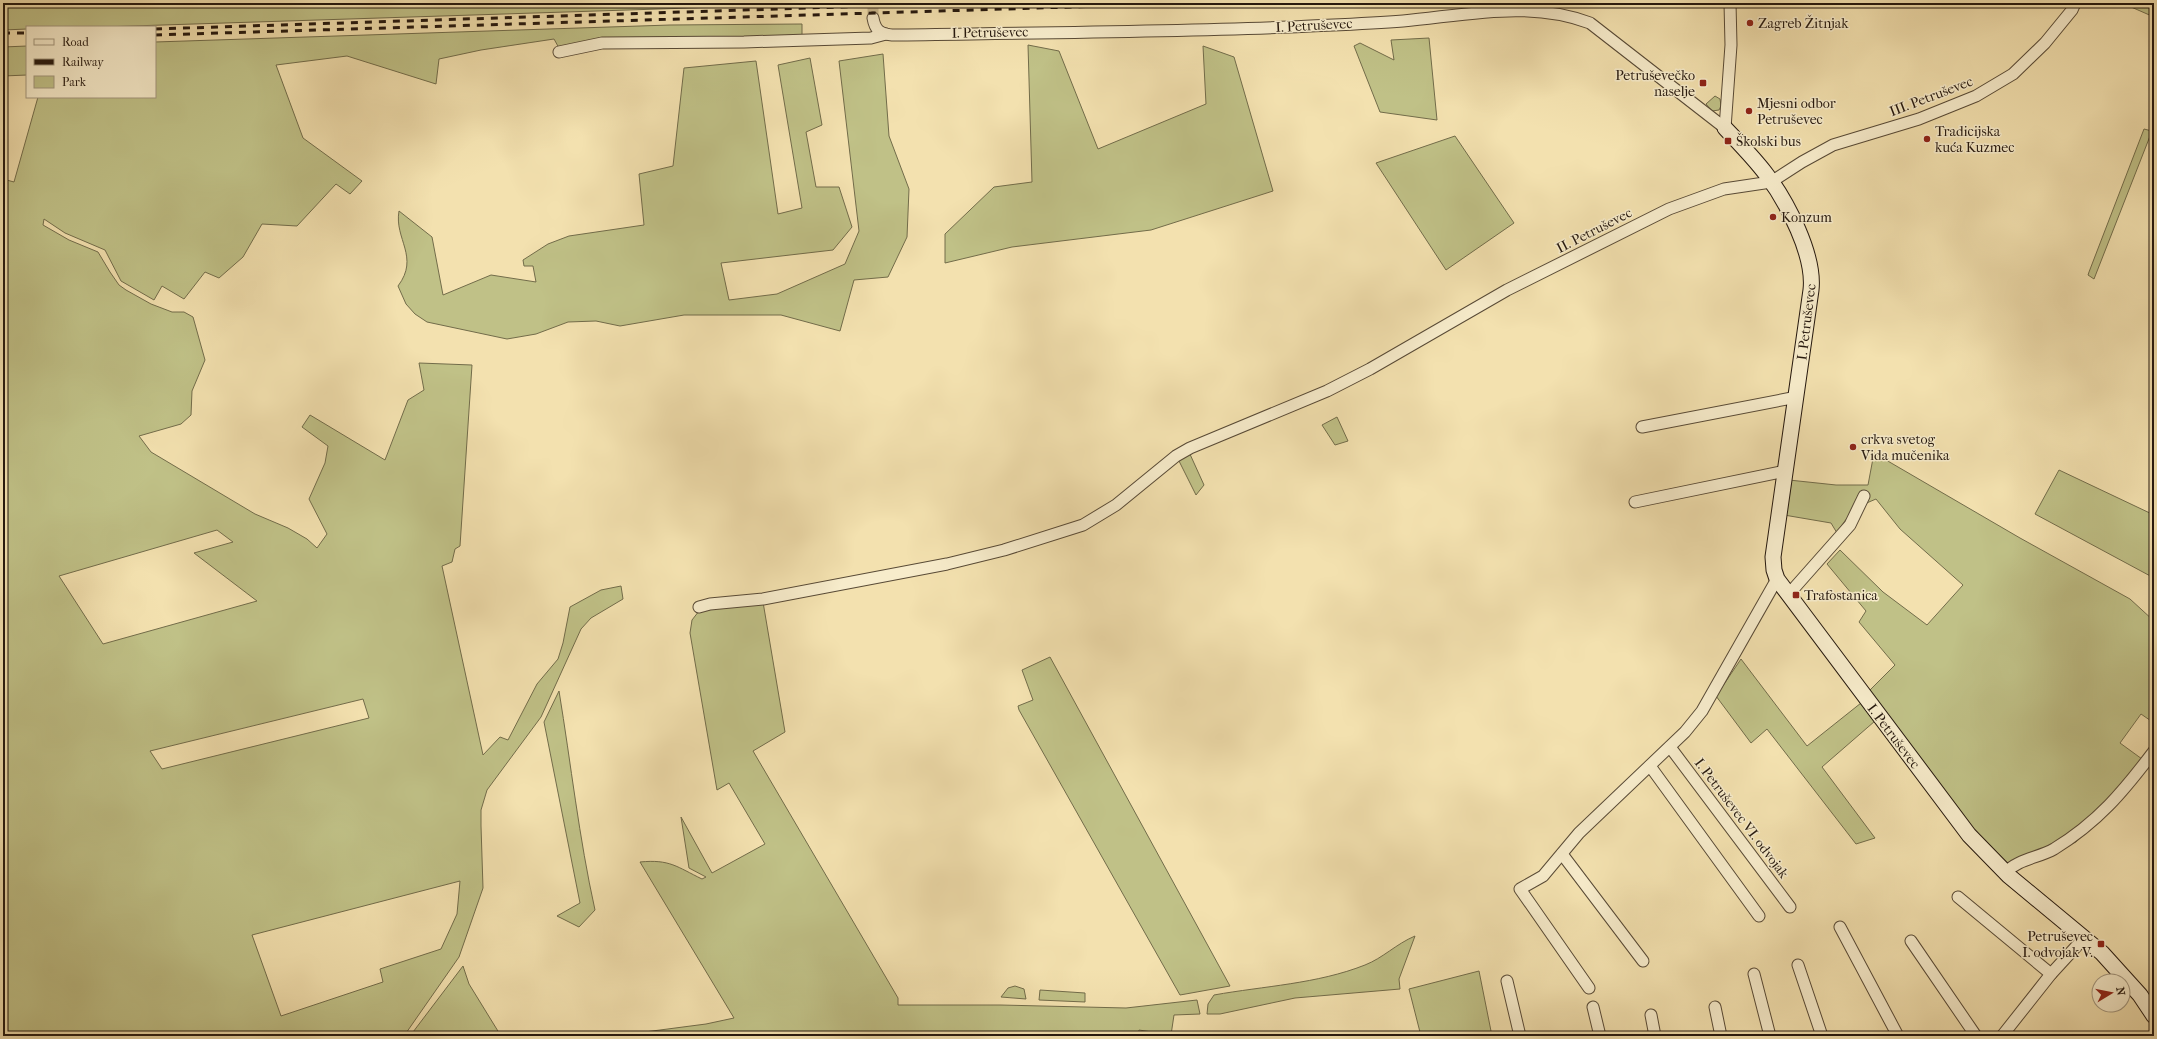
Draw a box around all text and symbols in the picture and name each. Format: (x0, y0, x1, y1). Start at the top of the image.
place label: Zagreb Žitnjak (1758, 14, 1849, 32)
street label: I. Petruševec (1275, 15, 1353, 36)
marker: Zagreb Žitnjak (1745, 18, 1755, 28)
street label: I. Petruševec (951, 23, 1029, 42)
legend (26, 26, 156, 98)
text: Road (62, 35, 89, 49)
text: Railway (62, 55, 104, 69)
place label: Petruševečko naselje (1615, 67, 1695, 100)
street label: III. Petruševec (1887, 73, 1975, 120)
text: Park (62, 75, 87, 89)
marker: Petruševečko naselje (1698, 78, 1708, 88)
place label: Mjesni odbor Petruševec (1757, 95, 1836, 128)
marker: Mjesni odbor Petruševec (1744, 106, 1754, 116)
place label: Tradicijska kuća Kuzmec (1935, 123, 2014, 156)
place label: Školski bus (1736, 132, 1801, 150)
marker: Tradicijska kuća Kuzmec (1922, 134, 1932, 144)
marker: Školski bus (1723, 136, 1733, 146)
street label: II. Petruševec (1554, 204, 1635, 257)
place label: Konzum (1781, 209, 1832, 226)
marker: Konzum (1768, 212, 1778, 222)
street label: I. Petruševec (1793, 283, 1820, 361)
place label: crkva svetog Vida mučenika (1860, 431, 1950, 464)
marker: crkva svetog Vida mučenika (1848, 442, 1858, 452)
place label: Trafostanica (1804, 587, 1878, 604)
marker: Trafostanica (1791, 590, 1801, 600)
street label: I. Petruševec (1864, 700, 1924, 772)
street label: I. Petruševec VI. odvojak (1691, 755, 1793, 882)
place label: Petruševec I. odvojak V. (2022, 928, 2093, 961)
marker: Petruševec I. odvojak V. (2096, 939, 2106, 949)
north arrow (2091, 973, 2131, 1013)
text: N (2113, 986, 2128, 997)

